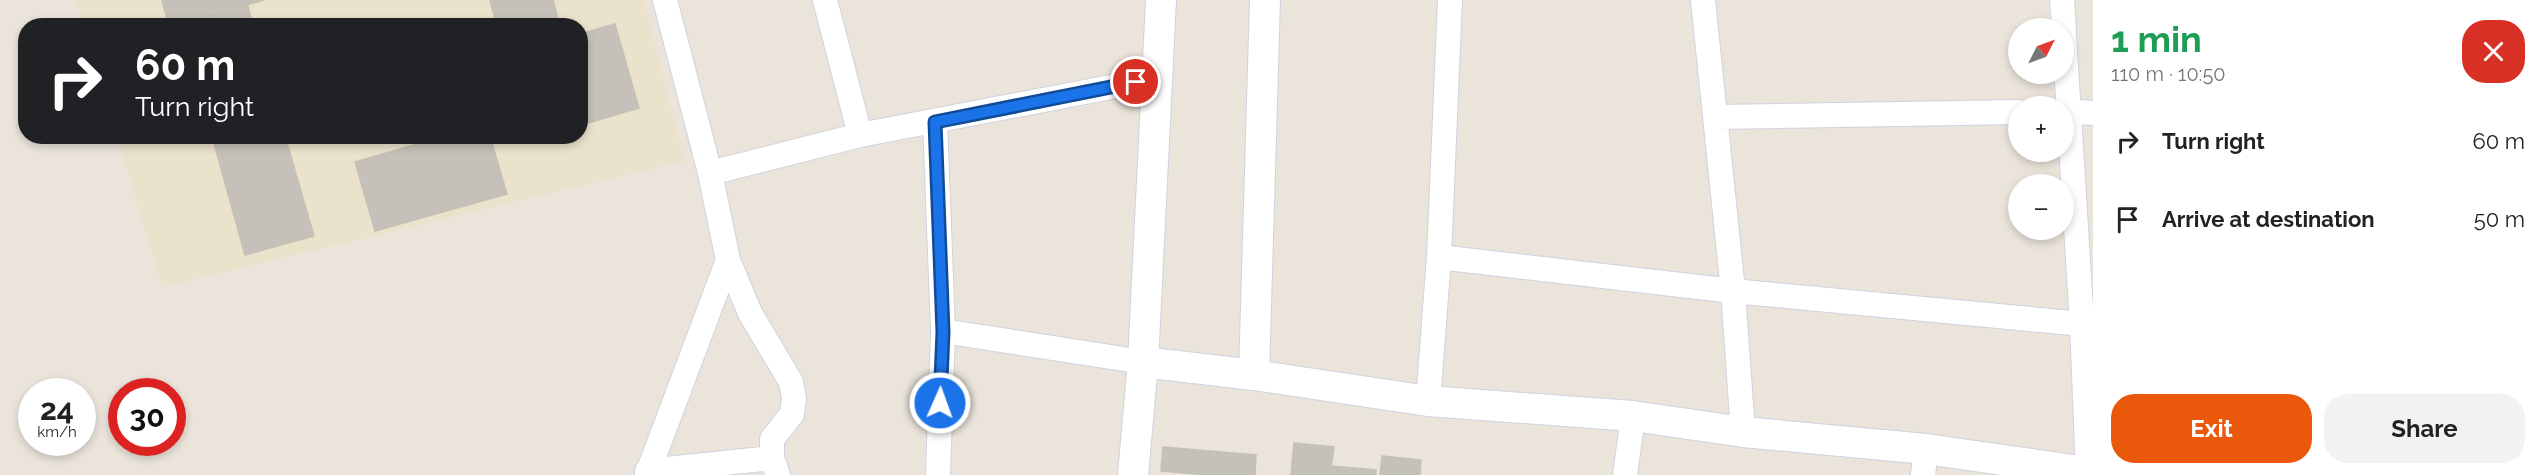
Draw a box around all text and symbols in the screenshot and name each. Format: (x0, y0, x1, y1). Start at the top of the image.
north arrow (2008, 18, 2074, 84)
map controls (2008, 18, 2074, 240)
text: 1 min (2111, 18, 2202, 60)
button: close (2462, 20, 2525, 83)
text: 60 m (135, 41, 235, 90)
icon: right (36, 42, 114, 120)
pin (1110, 56, 1161, 107)
text: 110 m · 10:50 (2111, 62, 2226, 86)
icon: arrive (1119, 65, 1152, 98)
text: Turn right (135, 91, 254, 122)
button: + (2008, 96, 2074, 162)
icon: right (2111, 125, 2144, 158)
text: Turn right (2162, 128, 2265, 154)
text: 60 m (2472, 128, 2525, 154)
button: − (2008, 174, 2074, 240)
icon: arrive (2111, 203, 2144, 236)
text: Arrive at destination (2162, 206, 2375, 232)
text: 50 m (2474, 206, 2525, 232)
position arrow (908, 371, 972, 435)
speed limit sign: 30 (108, 378, 186, 456)
text: 24 (40, 392, 74, 427)
button: Exit (2111, 394, 2312, 463)
button: Share (2324, 394, 2525, 463)
text: km/h (37, 423, 77, 441)

